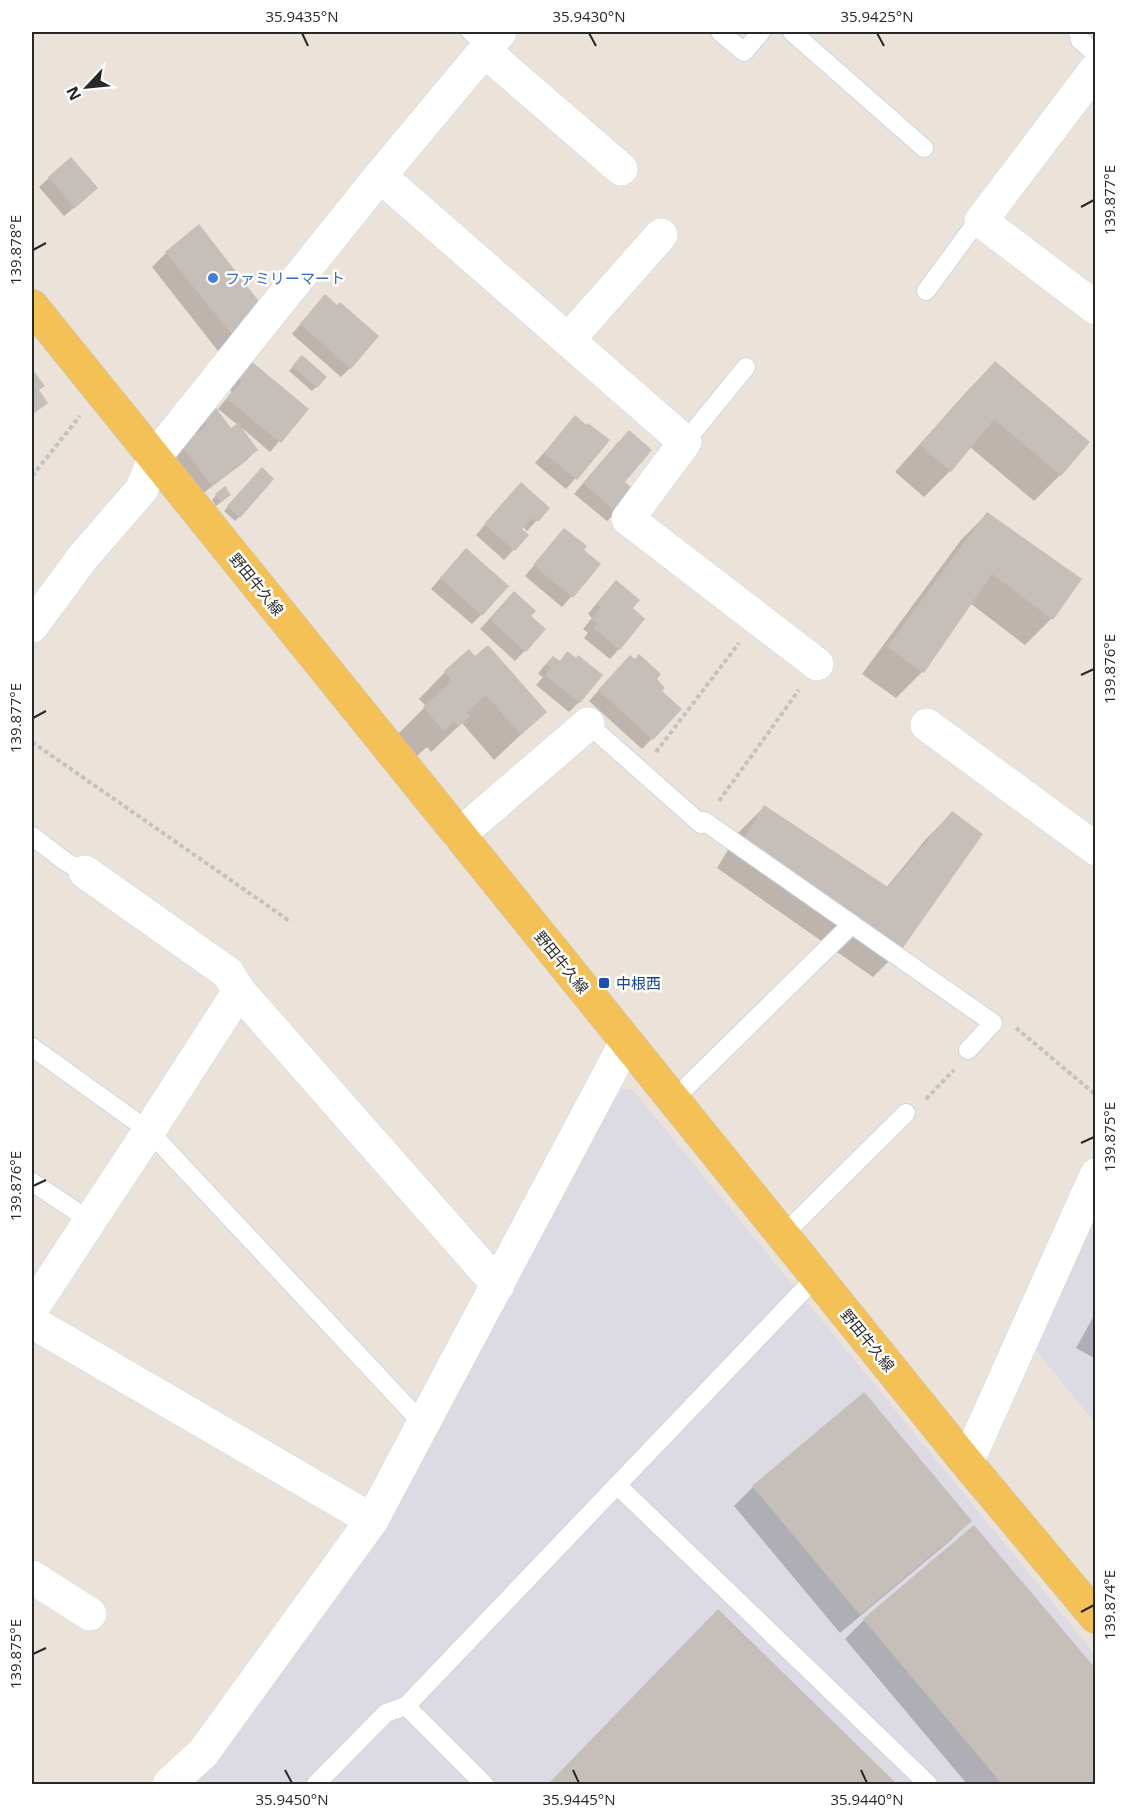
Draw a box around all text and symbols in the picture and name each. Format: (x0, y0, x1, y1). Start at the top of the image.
text: 35.9435°N (265, 6, 339, 26)
text: 35.9430°N (552, 6, 626, 26)
text: 35.9425°N (840, 6, 914, 26)
north arrow (57, 57, 117, 117)
text: N (61, 83, 86, 104)
text: 139.877°E (1099, 165, 1119, 235)
text: 139.878°E (5, 215, 25, 285)
place label: ファミリーマート (225, 268, 345, 288)
marker: ファミリーマート (206, 271, 220, 285)
street label: 野田牛久線 (226, 549, 288, 619)
text: 139.876°E (1099, 634, 1119, 704)
text: 139.877°E (5, 683, 25, 753)
street label: 野田牛久線 (531, 927, 593, 997)
place label: 中根西 (616, 973, 661, 993)
marker: 中根西 (597, 976, 611, 990)
text: 139.875°E (1099, 1102, 1119, 1172)
text: 139.876°E (5, 1151, 25, 1221)
street label: 野田牛久線 (837, 1305, 899, 1375)
text: 139.874°E (1099, 1570, 1119, 1640)
text: 139.875°E (5, 1619, 25, 1689)
text: 35.9450°N (255, 1789, 329, 1809)
text: 35.9445°N (542, 1789, 616, 1809)
text: 35.9440°N (830, 1789, 904, 1809)

